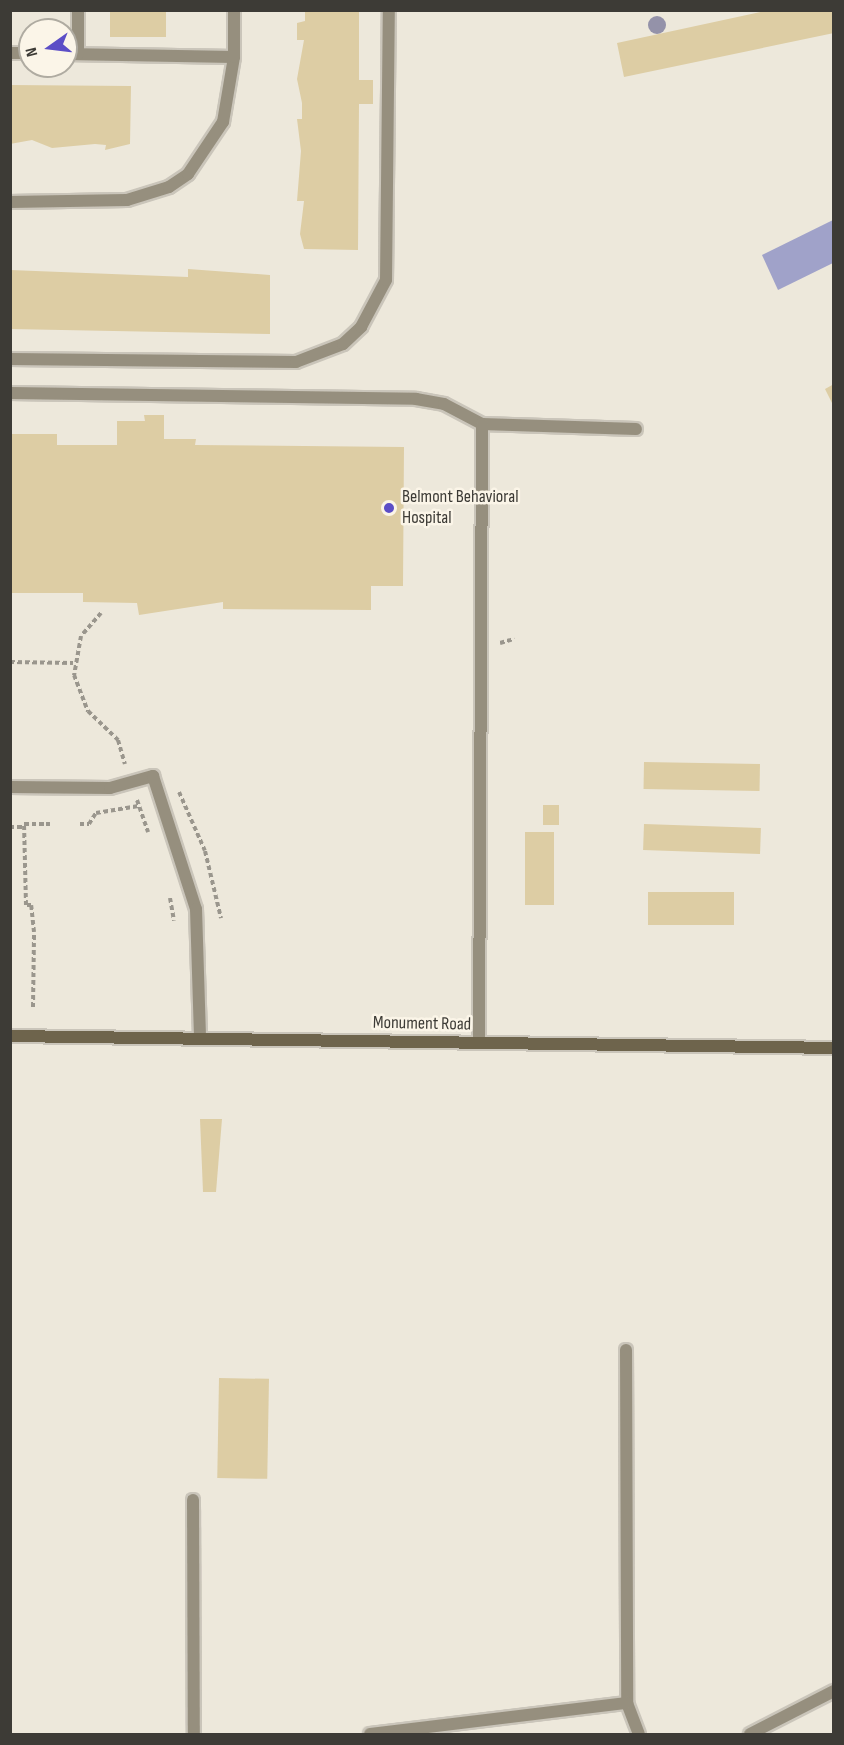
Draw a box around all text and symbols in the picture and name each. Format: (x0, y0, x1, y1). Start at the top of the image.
north arrow (18, 18, 78, 78)
text: N (22, 46, 42, 58)
place label: Belmont Behavioral Hospital (402, 487, 518, 530)
marker: Belmont Behavioral Hospital (380, 499, 398, 517)
street label: Monument Road (373, 1012, 471, 1036)

